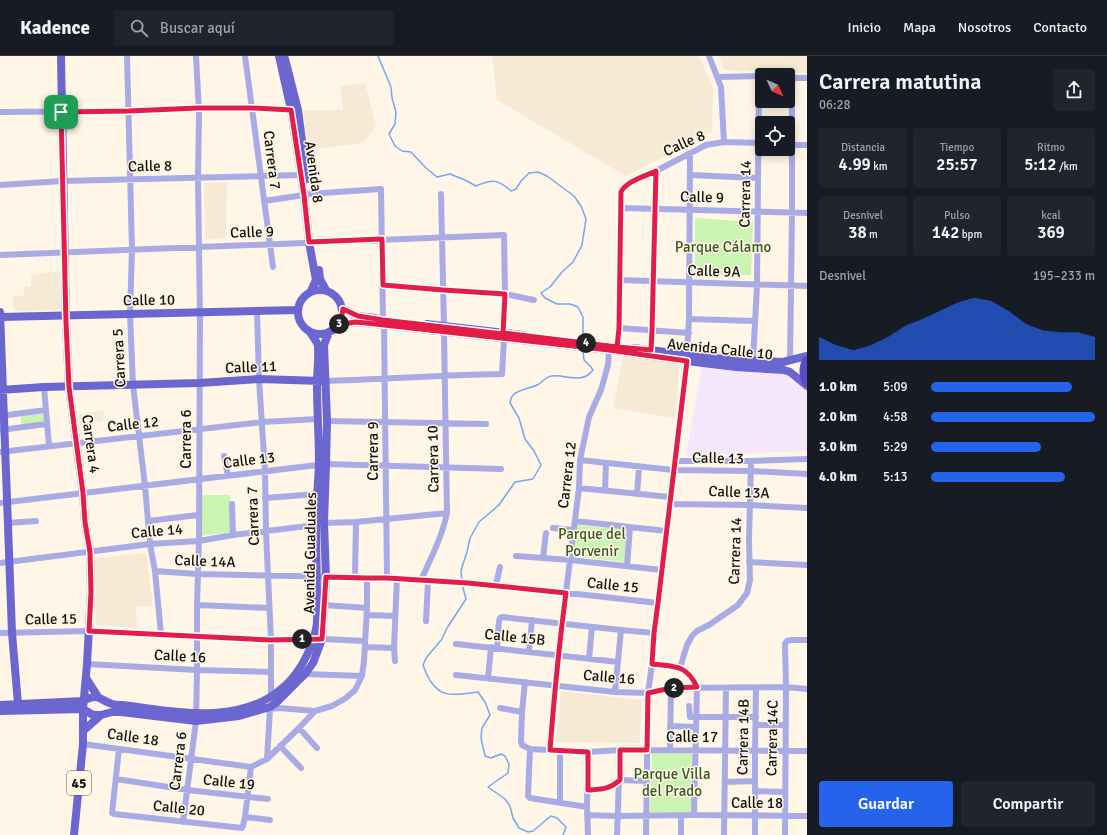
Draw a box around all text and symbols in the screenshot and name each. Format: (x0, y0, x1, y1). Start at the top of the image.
search box (114, 10, 394, 46)
text: Kadence (20, 16, 90, 40)
icon: search (128, 17, 150, 39)
text: Buscar aquí (160, 19, 235, 37)
text: Inicio (848, 19, 881, 36)
text: Mapa (903, 19, 936, 36)
text: Nosotros (958, 19, 1011, 36)
text: Contacto (1033, 19, 1087, 36)
north arrow (755, 68, 795, 108)
map controls (755, 68, 795, 156)
text: Carrera matutina (819, 68, 982, 95)
button: share (1053, 69, 1095, 111)
pin (44, 95, 78, 129)
text: 06:28 (819, 97, 851, 113)
icon: arrive (50, 101, 72, 123)
button: locate (755, 116, 795, 156)
street label: Calle 8 (660, 126, 708, 160)
street label: Carrera 7 (259, 129, 285, 191)
street label: Avenida 8 (301, 140, 327, 204)
text: Distancia (841, 141, 885, 154)
text: Tiempo (940, 141, 974, 154)
text: Ritmo (1037, 141, 1065, 154)
text: 4.99 (839, 154, 871, 175)
text: 25:57 (936, 154, 978, 175)
text: 5:12 (1024, 154, 1056, 175)
street label: Calle 8 (128, 157, 172, 175)
street label: Carrera 14 (735, 160, 755, 228)
text: km (871, 160, 887, 173)
text: /km (1056, 160, 1078, 173)
street label: Calle 9 (680, 188, 724, 206)
text: Desnivel (843, 209, 883, 222)
text: Pulso (944, 209, 970, 222)
text: kcal (1041, 209, 1061, 222)
street label: Calle 9 (230, 222, 274, 242)
text: 38 (848, 222, 867, 243)
text: 142 (932, 222, 959, 243)
text: 369 (1037, 222, 1065, 243)
text: m (867, 228, 878, 241)
text: bpm (959, 228, 982, 241)
park label: Parque Cálamo (675, 238, 771, 256)
street label: Calle 9A (687, 261, 741, 281)
text: Desnivel (819, 268, 866, 284)
text: 195–233 m (1033, 268, 1095, 284)
street label: Calle 10 (123, 291, 175, 309)
pin: 3 (329, 314, 349, 334)
text: 3 (336, 317, 342, 330)
street label: Carrera 5 (108, 328, 130, 388)
pin: 4 (576, 333, 596, 353)
street label: Avenida Calle 10 (666, 334, 774, 364)
text: 4 (583, 336, 589, 349)
street label: Calle 11 (225, 357, 277, 377)
text: 1.0 km (819, 379, 857, 395)
text: 5:09 (883, 379, 908, 395)
street label: Carrera 6 (177, 409, 195, 469)
text: 2.0 km (819, 409, 857, 425)
text: 4:58 (883, 409, 908, 425)
street label: Calle 12 (106, 412, 160, 436)
street label: Carrera 4 (78, 413, 104, 475)
street label: Carrera 9 (364, 421, 382, 481)
street label: Carrera 10 (423, 425, 443, 493)
text: 3.0 km (819, 439, 857, 455)
text: 5:29 (883, 439, 908, 455)
street label: Carrera 12 (554, 440, 580, 510)
street label: Calle 13 (222, 448, 276, 472)
street label: Calle 13 (692, 449, 744, 467)
text: 4.0 km (819, 469, 857, 485)
text: 5:13 (883, 469, 908, 485)
street label: Calle 13A (708, 482, 770, 502)
street label: Carrera 7 (243, 486, 263, 546)
street label: Avenida Guaduales (300, 492, 320, 614)
street label: Carrera 14 (725, 517, 745, 585)
street label: Calle 14 (130, 520, 184, 542)
park label: Parque del Porvenir (558, 525, 626, 560)
street label: Calle 14A (174, 551, 236, 571)
street label: Calle 15 (586, 573, 640, 597)
street label: Calle 15 (25, 610, 77, 628)
street label: Calle 15B (484, 625, 546, 649)
pin: 1 (292, 629, 312, 649)
text: 1 (299, 632, 305, 645)
street label: Calle 16 (154, 646, 206, 666)
street label: Calle 16 (582, 666, 636, 688)
pin: 2 (664, 678, 684, 698)
text: 2 (671, 681, 677, 694)
street label: Carrera 14B (733, 699, 753, 775)
street label: Carrera 14C (762, 700, 782, 776)
street label: Calle 18 (106, 724, 160, 750)
street label: Calle 17 (666, 728, 718, 746)
street label: Carrera 6 (165, 730, 191, 792)
park label: Parque Villa del Prado (633, 765, 711, 800)
street label: Calle 19 (202, 770, 256, 794)
road number: 45 (67, 771, 91, 795)
button: Guardar (819, 781, 953, 827)
button: Compartir (961, 781, 1095, 827)
street label: Calle 18 (731, 794, 783, 812)
street label: Calle 20 (152, 796, 206, 820)

